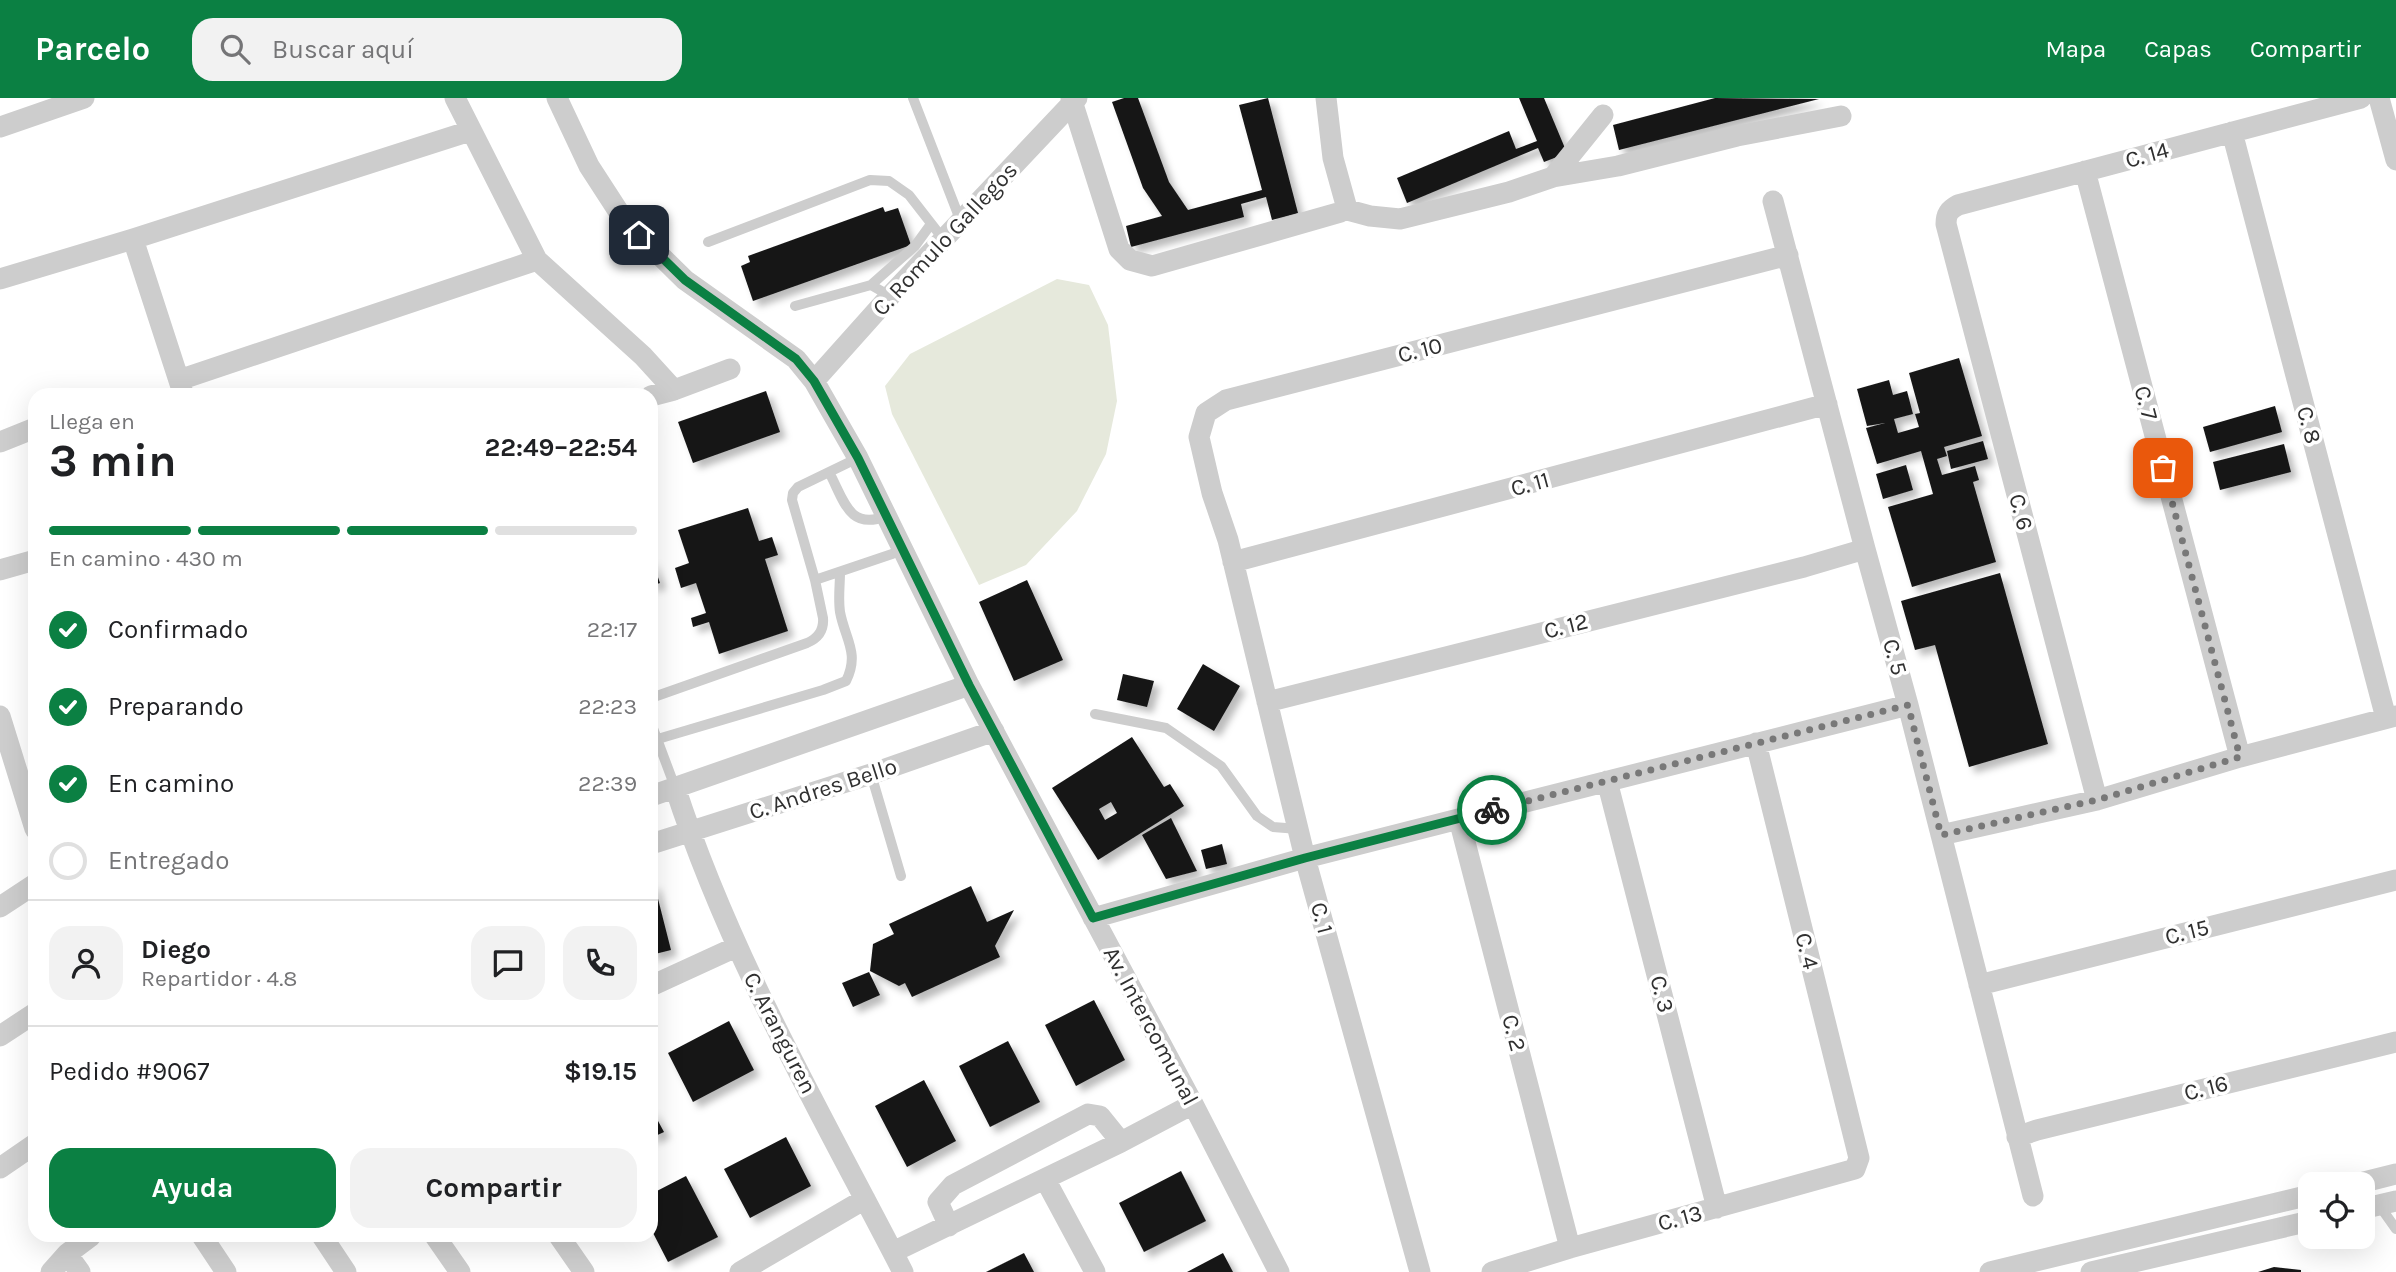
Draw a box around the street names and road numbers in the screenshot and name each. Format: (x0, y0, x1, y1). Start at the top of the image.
street label: C. 14 (2122, 136, 2172, 174)
street label: C. Romulo Gallegos (867, 157, 1023, 321)
street label: C. 10 (1395, 331, 1445, 369)
street label: C. 7 (2128, 383, 2164, 423)
street label: C. 8 (2291, 403, 2327, 447)
street label: C. 11 (1508, 466, 1552, 502)
street label: C. 6 (2003, 491, 2039, 533)
street label: C. 12 (1541, 608, 1591, 644)
street label: C. 5 (1877, 636, 1913, 678)
street label: C. Andres Bello (746, 752, 900, 826)
street label: C. 1 (1305, 899, 1339, 937)
street label: C. 15 (2162, 914, 2212, 950)
street label: C. 4 (1789, 930, 1825, 972)
street label: Av. Intercomunal (1098, 942, 1204, 1110)
street label: C. Aranguren (738, 968, 822, 1098)
street label: C. 3 (1644, 973, 1680, 1015)
street label: C. 2 (1496, 1012, 1532, 1054)
street label: C. 16 (2181, 1070, 2231, 1106)
street label: C. 13 (1655, 1199, 1705, 1237)

